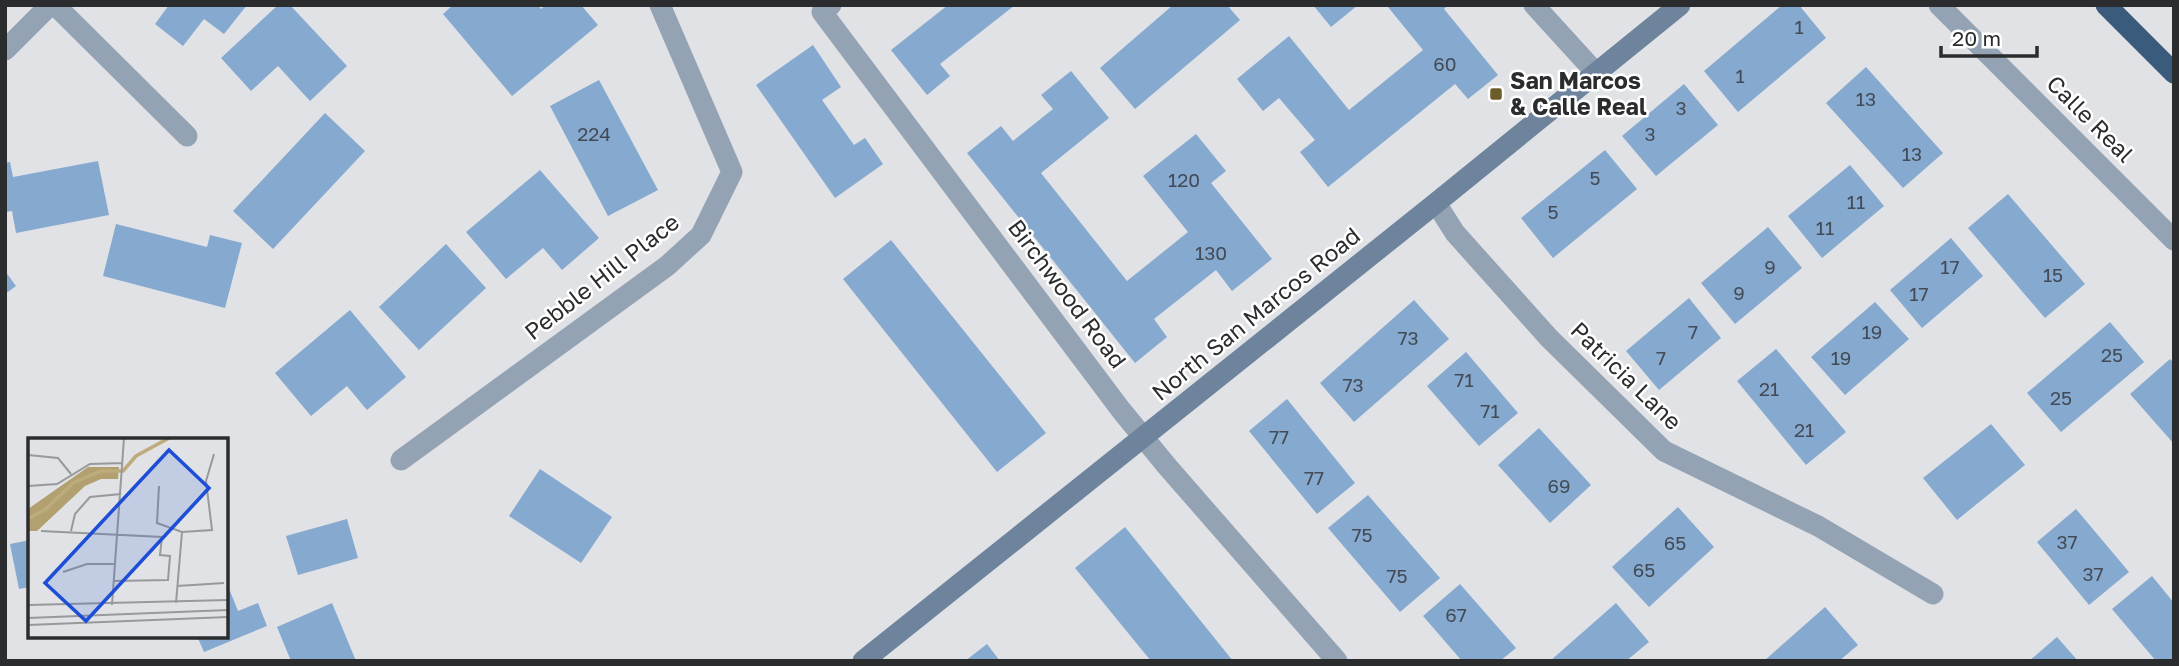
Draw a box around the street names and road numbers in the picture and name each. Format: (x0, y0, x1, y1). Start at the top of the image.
street label: Calle Real (2041, 69, 2140, 168)
street label: Pebble Hill Place (519, 207, 684, 345)
street label: Birchwood Road (1003, 213, 1133, 373)
street label: North San Marcos Road (1146, 221, 1365, 406)
street label: Patricia Lane (1565, 315, 1688, 435)

